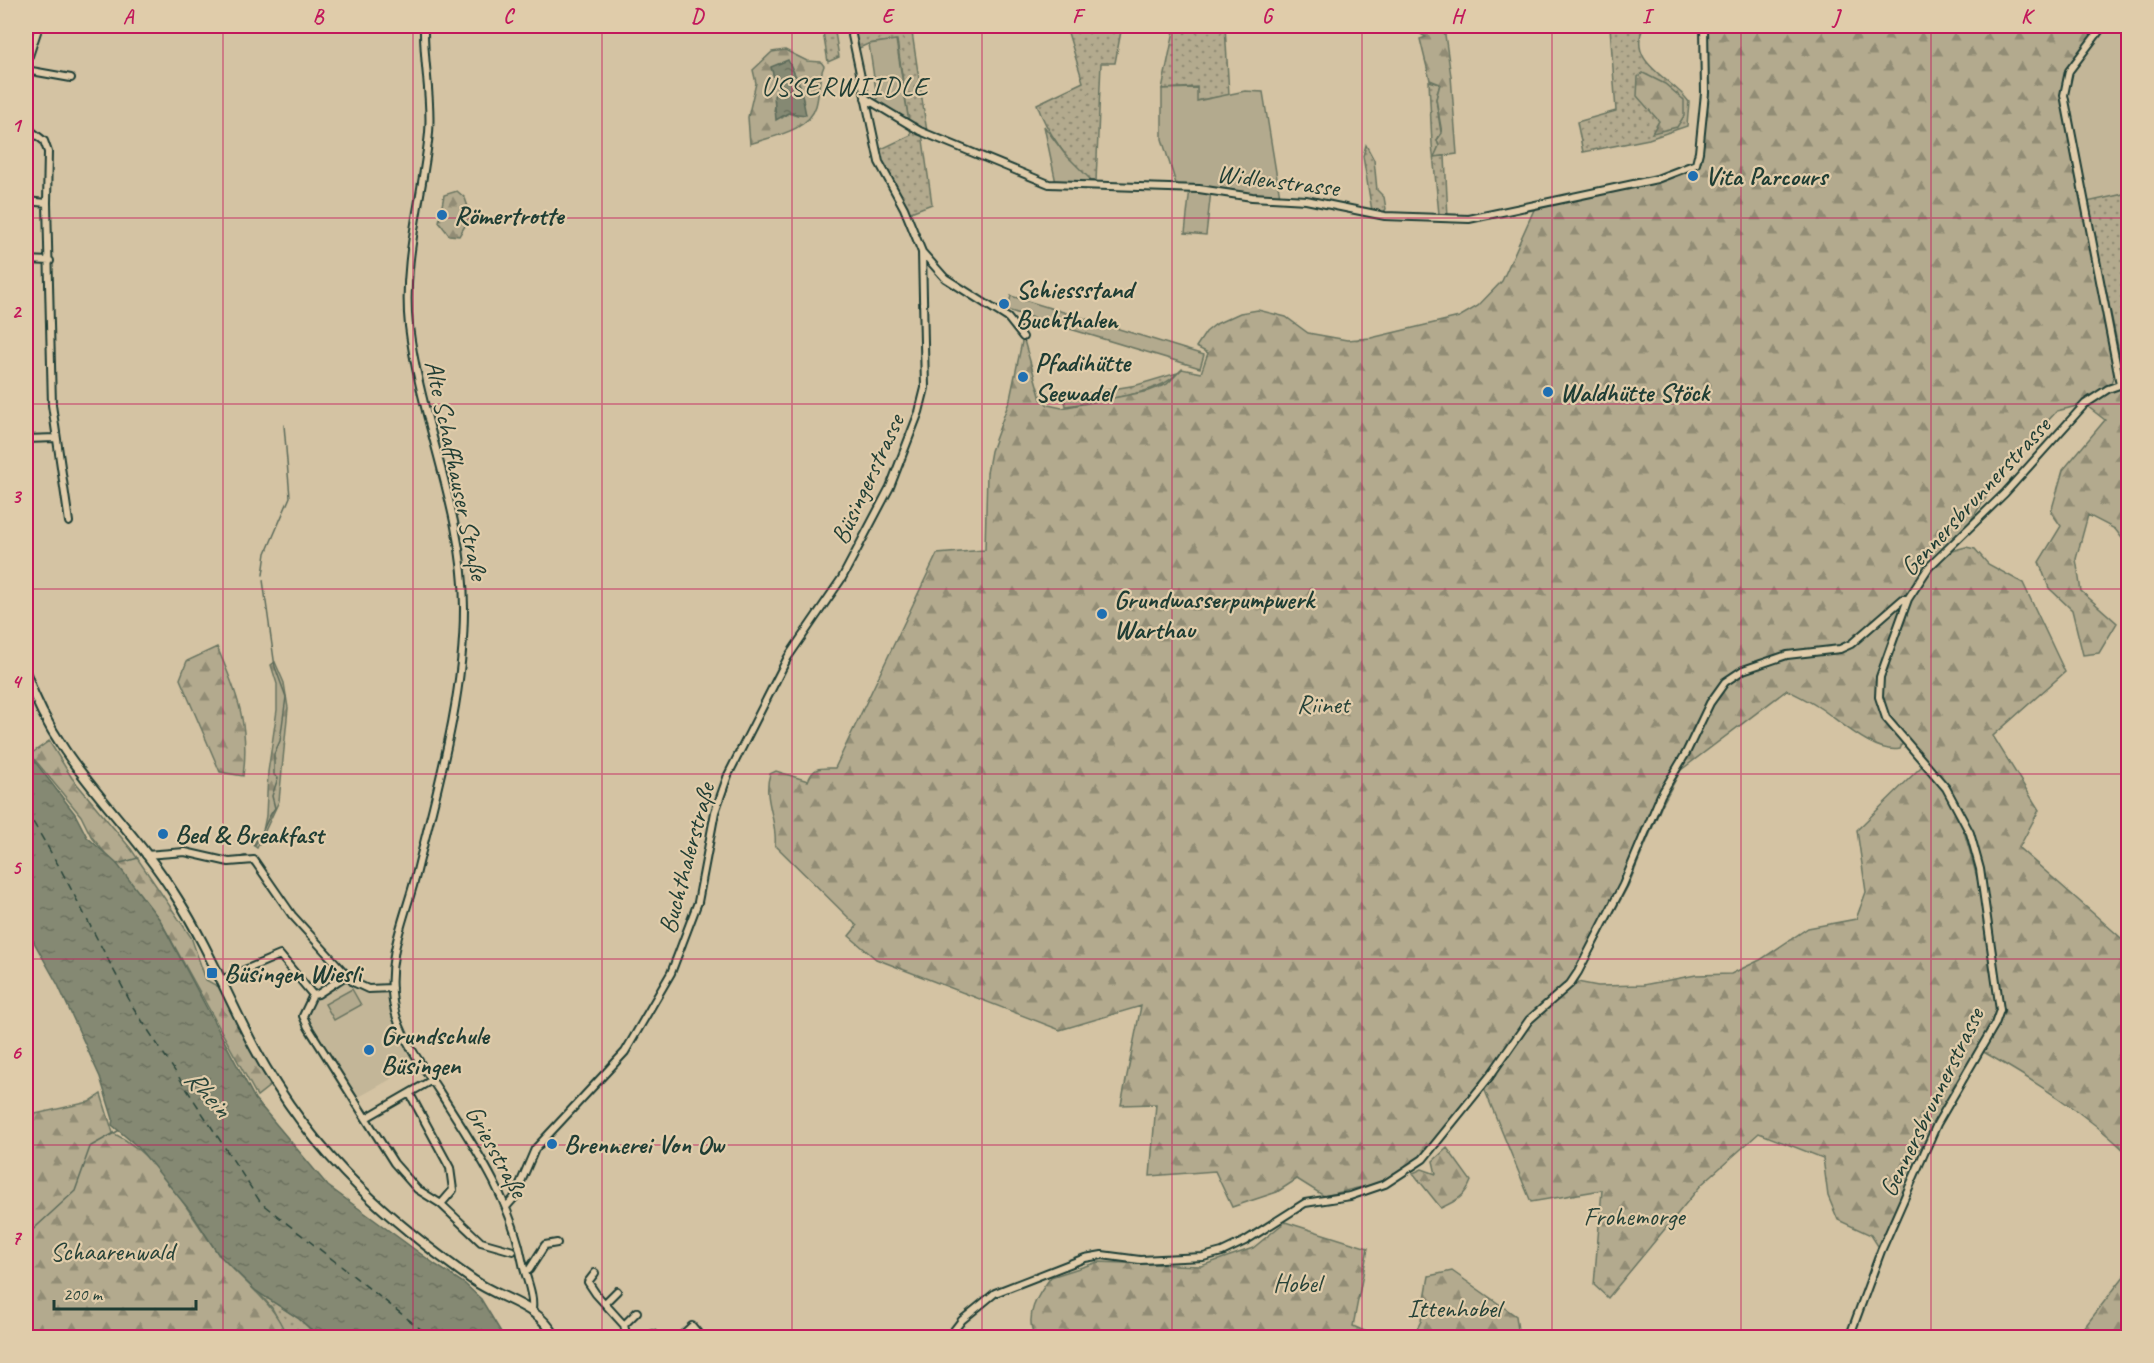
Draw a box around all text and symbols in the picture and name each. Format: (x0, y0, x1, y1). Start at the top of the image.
text: A (123, 4, 135, 29)
text: B (313, 4, 325, 29)
text: C (503, 4, 515, 29)
text: D (691, 4, 705, 29)
text: E (882, 4, 896, 29)
text: F (1072, 4, 1086, 29)
text: G (1262, 4, 1275, 29)
text: H (1451, 4, 1466, 29)
text: I (1642, 4, 1655, 29)
text: J (1831, 4, 1843, 29)
text: K (2021, 4, 2035, 29)
district label: USSERWIIDLE (761, 69, 931, 103)
text: 1 (12, 113, 23, 138)
street label: Widlenstrasse (1215, 157, 1343, 205)
place label: Vita Parcours (1705, 160, 1830, 193)
marker: Vita Parcours (1686, 169, 1700, 183)
place label: Römertrotte (454, 199, 566, 232)
marker: Römertrotte (435, 208, 449, 222)
place label: Schiessstand Buchthalen (1016, 273, 1137, 336)
marker: Schiessstand Buchthalen (997, 297, 1011, 311)
text: 2 (12, 299, 23, 324)
place label: Pfadihütte Seewadel (1035, 346, 1132, 409)
street label: Alte Schaffhauser Straße (417, 357, 496, 585)
marker: Pfadihütte Seewadel (1016, 370, 1030, 384)
place label: Waldhütte Stöck (1560, 376, 1711, 409)
marker: Waldhütte Stöck (1541, 385, 1555, 399)
street label: Büsingerstrasse (823, 407, 913, 549)
street label: Gennersbrunnerstrasse (1893, 409, 2059, 583)
text: 3 (12, 484, 23, 509)
place label: Grundwasserpumpwerk Warthau (1114, 583, 1316, 646)
marker: Grundwasserpumpwerk Warthau (1095, 607, 1109, 621)
text: 4 (12, 669, 24, 694)
park label: Riinet (1297, 688, 1352, 721)
street label: Buchthalerstraße (651, 777, 723, 937)
place label: Bed & Breakfast (175, 818, 327, 851)
marker: Bed & Breakfast (156, 827, 170, 841)
text: 5 (12, 855, 23, 880)
place label: Büsingen Wiesli (224, 957, 364, 990)
marker: Büsingen Wiesli (205, 966, 219, 980)
street label: Gennersbrunnerstrasse (1871, 1001, 1992, 1202)
place label: Grundschule Büsingen (381, 1019, 491, 1082)
text: 6 (11, 1040, 22, 1065)
marker: Grundschule Büsingen (362, 1043, 376, 1057)
water label: Rhein (177, 1062, 240, 1126)
street label: Griesstraße (458, 1099, 537, 1205)
place label: Brennerei Von Ow (564, 1128, 726, 1161)
marker: Brennerei Von Ow (545, 1137, 559, 1151)
park label: Frohemorge (1583, 1200, 1687, 1233)
text: 7 (12, 1225, 23, 1250)
park label: Schaarenwald (50, 1235, 178, 1268)
park label: Hobel (1273, 1267, 1326, 1300)
scale bar (54, 1273, 196, 1311)
text: 200 m (63, 1283, 104, 1305)
park label: Ittenhobel (1407, 1292, 1505, 1325)

